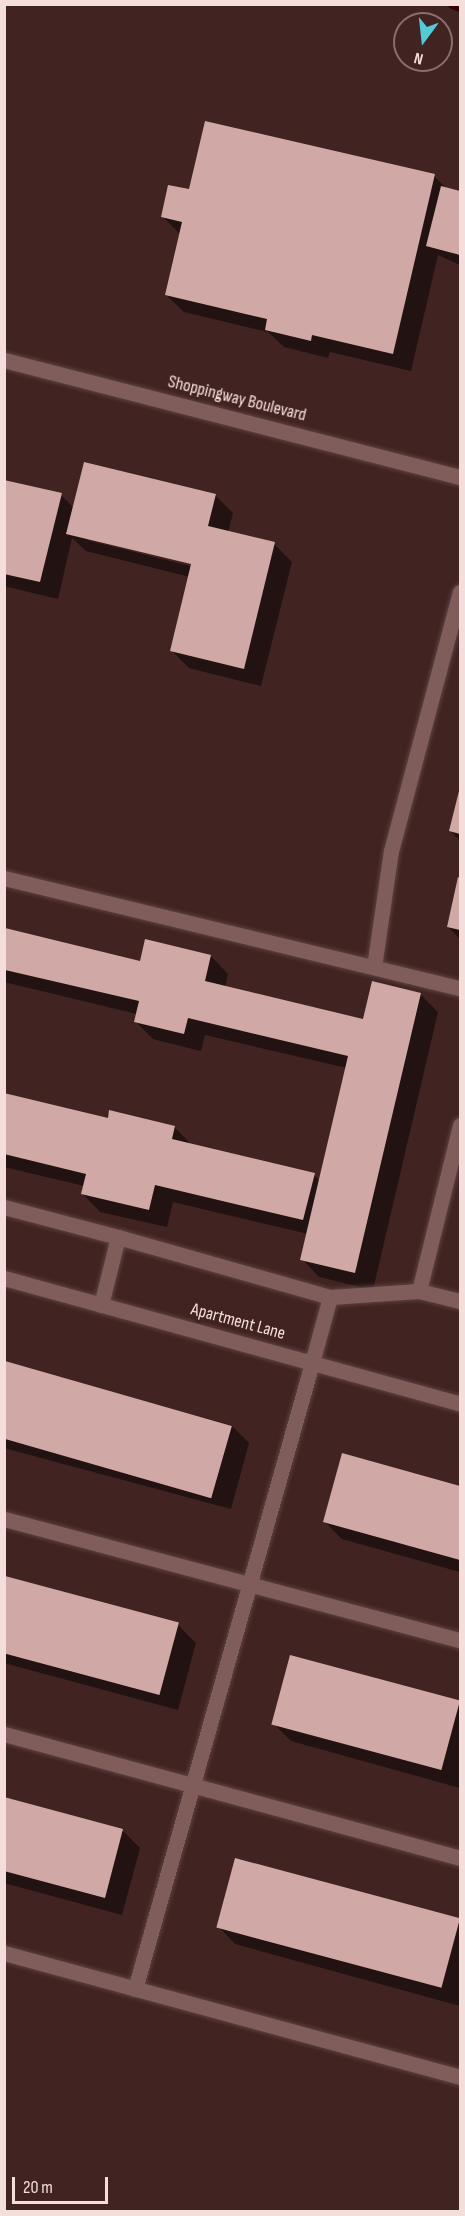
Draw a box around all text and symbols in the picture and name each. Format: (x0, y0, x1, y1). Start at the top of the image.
north arrow (393, 12, 453, 72)
text: N (412, 48, 425, 68)
street label: Shoppingway Boulevard (166, 371, 308, 427)
street label: Apartment Lane (188, 1299, 288, 1345)
scale bar (15, 2165, 111, 2203)
text: 20 m (23, 2177, 53, 2198)

